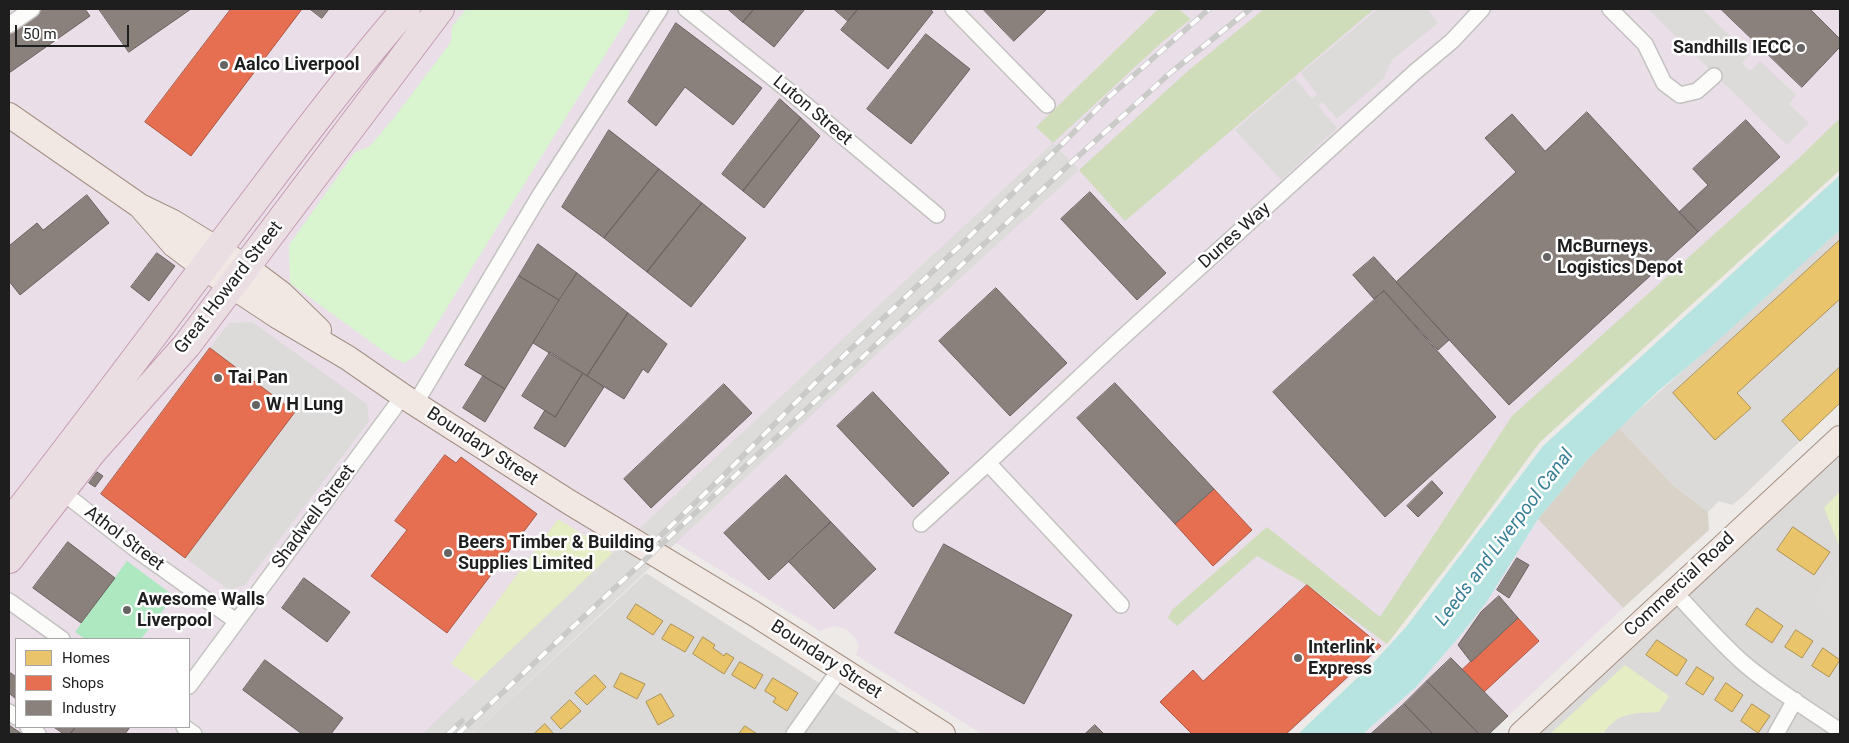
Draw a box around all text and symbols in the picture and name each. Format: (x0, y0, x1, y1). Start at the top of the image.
scale bar (18, 15, 131, 47)
text: 50 m (23, 25, 57, 43)
place label: Sandhills IECC (1673, 37, 1791, 59)
marker: Sandhills IECC (1795, 42, 1807, 54)
place label: Aalco Liverpool (234, 54, 360, 76)
marker: Aalco Liverpool (218, 59, 230, 71)
street label: Luton Street (768, 72, 856, 150)
street label: Dunes Way (1195, 198, 1275, 274)
street label: Great Howard Street (171, 217, 287, 359)
place label: McBurneys. Logistics Depot (1557, 236, 1683, 278)
marker: McBurneys. Logistics Depot (1541, 251, 1553, 263)
place label: Tai Pan (228, 367, 288, 389)
marker: Tai Pan (212, 372, 224, 384)
place label: W H Lung (266, 394, 343, 416)
marker: W H Lung (250, 399, 262, 411)
street label: Boundary Street (422, 403, 542, 491)
water label: Leeds and Liverpool Canal (1431, 445, 1579, 631)
street label: Shadwell Street (268, 461, 360, 573)
street label: Athol Street (80, 502, 168, 576)
street label: Commercial Road (1620, 528, 1740, 642)
place label: Beers Timber & Building Supplies Limited (458, 532, 654, 574)
marker: Beers Timber & Building Supplies Limited (442, 547, 454, 559)
place label: Awesome Walls Liverpool (137, 589, 265, 632)
marker: Awesome Walls Liverpool (121, 604, 133, 616)
street label: Boundary Street (766, 616, 886, 704)
place label: Interlink Express (1308, 637, 1375, 680)
legend (15, 638, 190, 728)
text: Homes (62, 649, 110, 667)
marker: Interlink Express (1292, 652, 1304, 664)
text: Shops (62, 674, 104, 692)
text: Industry (62, 699, 116, 717)

